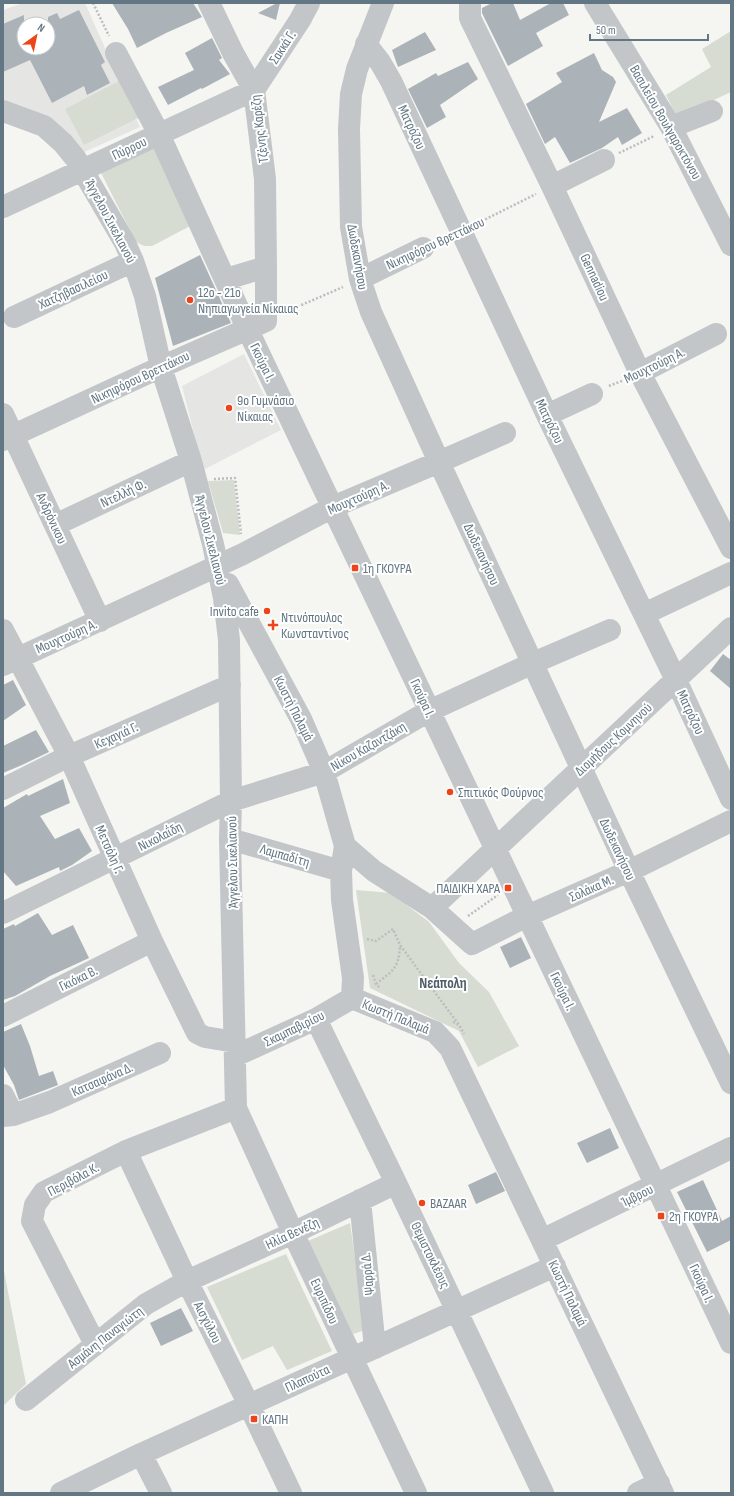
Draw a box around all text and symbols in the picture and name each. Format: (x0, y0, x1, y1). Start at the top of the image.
north arrow (16, 16, 56, 56)
scale bar (590, 16, 708, 42)
text: N (35, 21, 47, 35)
text: 50 m (596, 23, 616, 38)
street label: Σακκά Γ. (265, 27, 299, 67)
street label: Βασιλείου Βουλγαροκτόνου (626, 62, 705, 182)
street label: Τζένης Καρέζη (247, 94, 272, 164)
street label: Ματρόζου (394, 102, 429, 152)
street label: Πύρρου (109, 133, 149, 164)
street label: Άγγελου Σικελιανού (81, 177, 140, 266)
street label: Νικηφόρου Βρεττάκου (383, 213, 487, 274)
street label: Δωδεκανήσου (343, 223, 372, 291)
street label: Gennadiou (576, 251, 613, 304)
street label: Χατζηβασιλείου (35, 266, 111, 313)
place label: 12ο - 21ο Νηπιαγωγεία Νίκαιας (198, 284, 299, 317)
marker: 12ο - 21ο Νηπιαγωγεία Νίκαιας (185, 295, 195, 305)
street label: Γκούρα Ι. (246, 340, 279, 384)
street label: Μουχτούρη Α. (621, 343, 687, 387)
street label: Νικηφόρου Βρεττάκου (88, 347, 192, 408)
place label: 9ο Γυμνάσιο Νίκαιας (237, 392, 295, 425)
street label: Ματρόζου (532, 396, 568, 446)
marker: 9ο Γυμνάσιο Νίκαιας (224, 403, 234, 413)
street label: Ντελλή Φ. (98, 476, 149, 511)
street label: Μουχτούρη Α. (325, 476, 392, 519)
street label: Ανδρόνικου (32, 489, 71, 547)
street label: Άγγελου Σικελιανού (191, 493, 230, 587)
street label: Δωδεκανήσου (460, 521, 503, 588)
place label: 1η ΓΚΟΥΡΑ (363, 560, 412, 577)
marker: 1η ΓΚΟΥΡΑ (350, 563, 360, 573)
place label: Invito cafe (210, 603, 259, 620)
marker: Invito cafe (262, 606, 272, 616)
place label: Ντινόπουλος Κωνσταντίνος (281, 609, 349, 642)
street label: Μουχτούρη Α. (33, 615, 100, 658)
marker: Ντινόπουλος Κωνσταντίνος (268, 620, 278, 630)
street label: Κωστή Παλαμά (270, 673, 317, 744)
street label: Γκούρα Ι. (406, 676, 439, 720)
street label: Ματρόζου (673, 687, 708, 737)
street label: Διομήδους Κομνηνού (571, 699, 655, 779)
street label: Κεχαγιά Γ. (92, 718, 141, 753)
street label: Νίκου Καζαντζάκη (327, 718, 409, 775)
place label: Σπιτικός Φούρνος (458, 784, 544, 801)
marker: Σπιτικός Φούρνος (445, 787, 455, 797)
street label: Άγγελου Σικελιανού (223, 816, 242, 908)
street label: Δωδεκανήσου (596, 816, 639, 883)
street label: Νικολαΐδη (135, 818, 185, 855)
street label: Μετσόλη Γ. (91, 823, 128, 876)
street label: Λαμπαδίτη (257, 840, 312, 871)
street label: Σολάκα Μ. (566, 871, 616, 906)
place label: ΠΑΙΔΙΚΗ ΧΑΡΑ (436, 880, 501, 897)
marker: ΠΑΙΔΙΚΗ ΧΑΡΑ (503, 883, 513, 893)
street label: Γκιόκα Β. (56, 962, 100, 995)
street label: Γκούρα Ι. (546, 969, 579, 1013)
district label: Νεάπολη (419, 974, 467, 993)
street label: Κωστή Παλαμά (360, 995, 432, 1038)
street label: Σκαμπαβιρίου (261, 1007, 327, 1050)
street label: Κατσαφάνα Δ. (69, 1058, 135, 1100)
street label: Περιβόλα Κ. (45, 1159, 102, 1200)
street label: Ίμβρου (618, 1181, 656, 1211)
place label: BAZAAR (430, 1195, 467, 1212)
marker: BAZAAR (417, 1198, 427, 1208)
place label: 2η ΓΚΟΥΡΑ (669, 1208, 719, 1225)
marker: 2η ΓΚΟΥΡΑ (656, 1211, 666, 1221)
street label: Ηλία Βενέζη (263, 1214, 322, 1253)
street label: Θεμιστοκλέους (407, 1219, 454, 1291)
street label: Ψαρρά Δ. (357, 1252, 378, 1296)
street label: Κωστή Παλαμά (544, 1258, 591, 1329)
street label: Γκούρα Ι. (685, 1261, 718, 1305)
street label: Ευριπίδου (307, 1276, 342, 1327)
street label: Αισχύλου (189, 1298, 225, 1346)
street label: Ασμάνη Παναγιώτη (63, 1303, 146, 1373)
street label: Πλαπούτα (282, 1361, 332, 1396)
place label: ΚΑΠΗ (262, 1411, 288, 1428)
marker: ΚΑΠΗ (249, 1414, 259, 1424)

